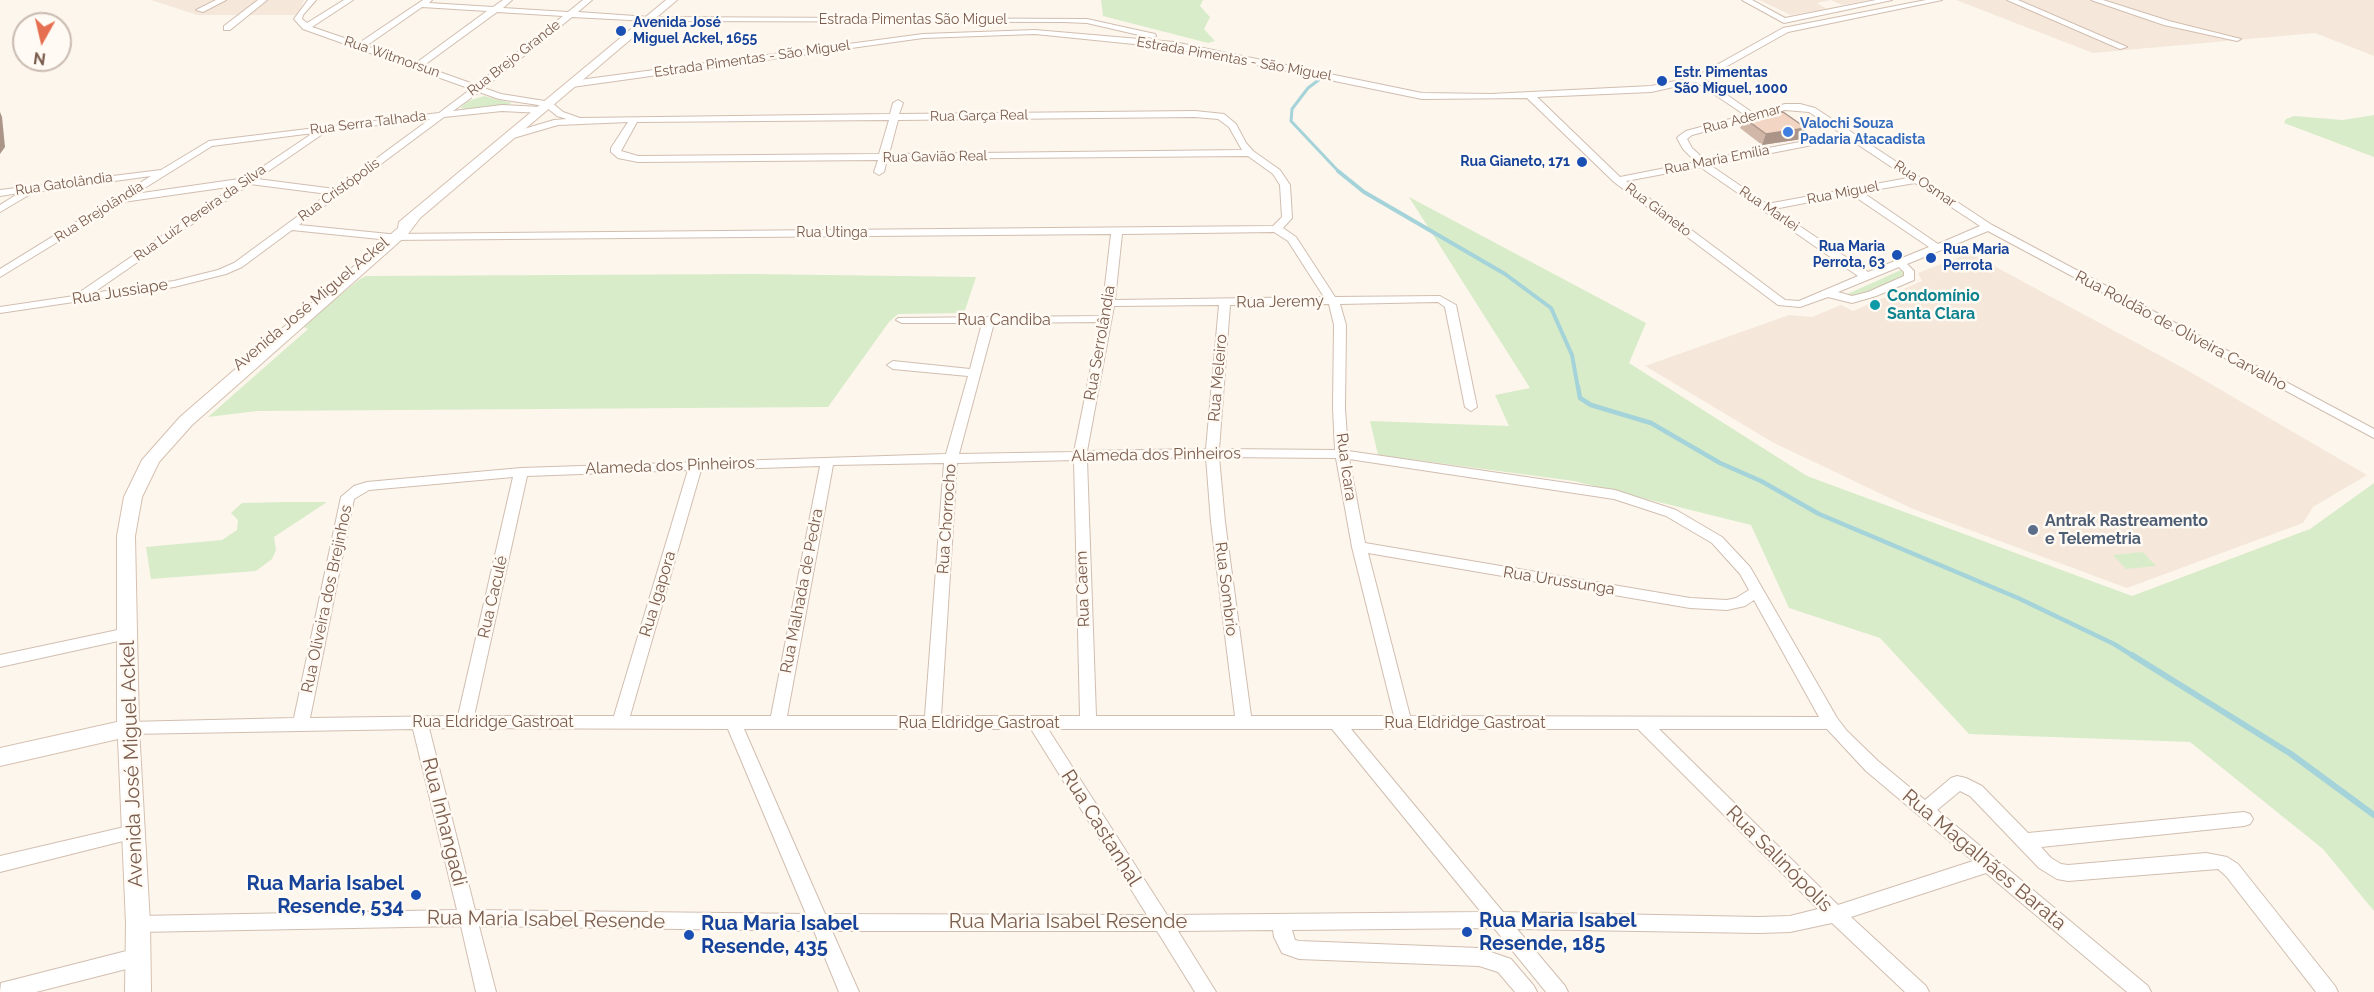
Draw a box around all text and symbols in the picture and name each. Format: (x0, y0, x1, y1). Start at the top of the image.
north arrow (12, 12, 72, 72)
street label: Estrada Pimentas São Miguel (819, 12, 1007, 28)
place label: Avenida José Miguel Ackel, 1655 (633, 15, 757, 48)
street label: Rua Brejo Grande (464, 16, 564, 100)
marker: Avenida José Miguel Ackel, 1655 (614, 24, 628, 38)
street label: Rua Witmorsun (342, 33, 442, 81)
street label: Estrada Pimentas - São Miguel (1135, 34, 1333, 84)
street label: Estrada Pimentas - São Miguel (653, 37, 851, 81)
text: N (32, 48, 47, 69)
place label: Estr. Pimentas São Miguel, 1000 (1674, 65, 1788, 98)
marker: Estr. Pimentas São Miguel, 1000 (1655, 74, 1669, 88)
street label: Rua Ademar (1701, 101, 1783, 137)
street label: Rua Garça Real (930, 107, 1028, 125)
street label: Rua Serra Talhada (309, 108, 427, 138)
place label: Valochi Souza Padaria Atacadista (1800, 116, 1925, 148)
marker: Valochi Souza Padaria Atacadista (1781, 125, 1795, 139)
street label: Rua Maria Emília (1663, 142, 1771, 178)
street label: Rua Gavião Real (883, 148, 987, 166)
place label: Rua Gianeto, 171 (1460, 154, 1570, 170)
street label: Rua Cristópolis (295, 155, 383, 225)
marker: Rua Gianeto, 171 (1575, 155, 1589, 169)
street label: Rua Osmar (1891, 157, 1959, 211)
street label: Rua Luiz Pereira da Silva (131, 161, 269, 265)
street label: Rua Gatolândia (14, 169, 114, 199)
street label: Rua Brejolândia (52, 178, 146, 246)
street label: Rua Miguel (1806, 178, 1880, 208)
street label: Rua Gianeto (1622, 180, 1694, 240)
street label: Rua Marlei (1736, 183, 1802, 235)
street label: Rua Utinga (796, 225, 868, 241)
street label: Avenida José Miguel Ackel (229, 233, 393, 375)
place label: Rua Maria Perrota, 63 (1813, 239, 1885, 272)
place label: Rua Maria Perrota (1943, 242, 2009, 274)
marker: Rua Maria Perrota, 63 (1890, 248, 1904, 262)
marker: Rua Maria Perrota (1924, 251, 1938, 265)
street label: Rua Roldão de Oliveira Carvalho (2072, 267, 2290, 395)
street label: Rua Jussiape (71, 275, 169, 309)
street label: Rua Serrolândia (1080, 284, 1120, 402)
place label: Condomínio Santa Clara (1887, 286, 1980, 324)
street label: Rua Jeremy (1236, 292, 1324, 312)
marker: Condomínio Santa Clara (1868, 298, 1882, 312)
street label: Rua Candiba (957, 310, 1051, 330)
street label: Rua Meleiro (1205, 333, 1231, 423)
street label: Rua Icara (1332, 432, 1360, 502)
street label: Alameda dos Pinheiros (1071, 444, 1241, 466)
street label: Alameda dos Pinheiros (585, 453, 755, 479)
street label: Rua Chorrocho (934, 463, 960, 575)
street label: Rua Oliveira dos Brejinhos (298, 503, 356, 695)
street label: Rua Malhada de Pedra (777, 507, 827, 675)
place label: Antrak Rastreamento e Telemetria (2045, 511, 2208, 549)
marker: Antrak Rastreamento e Telemetria (2026, 523, 2040, 537)
street label: Rua Sombrio (1211, 541, 1241, 637)
street label: Rua Igapora (636, 549, 680, 639)
street label: Rua Caem (1072, 550, 1094, 628)
street label: Rua Caculé (474, 554, 512, 640)
street label: Rua Urussunga (1502, 563, 1616, 599)
street label: Avenida José Miguel Ackel (116, 640, 148, 888)
street label: Rua Eldridge Gastroat (412, 712, 574, 732)
street label: Rua Eldridge Gastroat (898, 713, 1060, 733)
street label: Rua Eldridge Gastroat (1384, 713, 1546, 733)
street label: Rua Inhangadi (416, 755, 472, 889)
street label: Rua Castanhal (1056, 766, 1146, 890)
street label: Rua Magalhães Barata (1897, 784, 2071, 936)
street label: Rua Salinópolis (1721, 801, 1837, 917)
place label: Rua Maria Isabel Resende, 534 (246, 872, 404, 919)
marker: Rua Maria Isabel Resende, 534 (409, 888, 423, 902)
street label: Rua Maria Isabel Resende (427, 906, 665, 934)
place label: Rua Maria Isabel Resende, 185 (1479, 909, 1637, 956)
street label: Rua Maria Isabel Resende (949, 910, 1187, 934)
place label: Rua Maria Isabel Resende, 435 (701, 912, 859, 959)
marker: Rua Maria Isabel Resende, 185 (1460, 925, 1474, 939)
marker: Rua Maria Isabel Resende, 435 (682, 928, 696, 942)

